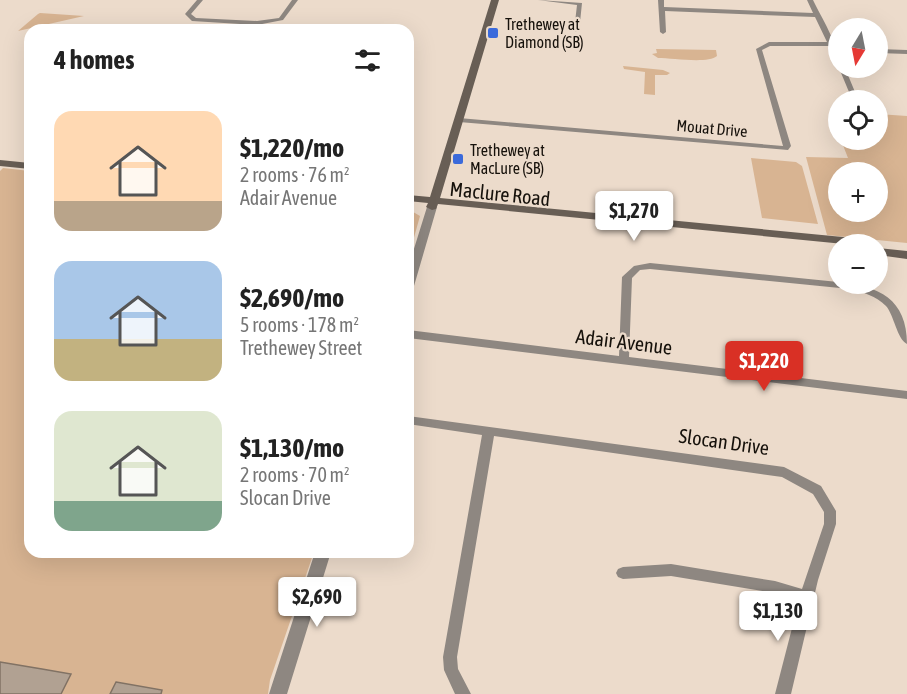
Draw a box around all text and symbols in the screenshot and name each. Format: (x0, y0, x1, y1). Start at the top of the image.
place label: Trethewey at Diamond (SB) (505, 15, 584, 52)
north arrow (828, 18, 888, 78)
map controls (828, 18, 888, 294)
marker: Trethewey at Diamond (SB) (486, 26, 500, 40)
icon: filters (351, 44, 384, 77)
text: 4 homes (54, 45, 134, 75)
button: locate (828, 90, 888, 150)
street label: Mouat Drive (676, 116, 748, 140)
text: $1,220/mo (240, 133, 344, 163)
icon: home (102, 135, 174, 207)
place label: Trethewey at MacLure (SB) (470, 141, 545, 178)
marker: Trethewey at MacLure (SB) (451, 152, 465, 166)
button: + (828, 162, 888, 222)
text: 2 rooms · 76 m² (240, 163, 350, 186)
street label: Maclure Road (449, 177, 551, 210)
text: Adair Avenue (240, 186, 337, 209)
pin: $1,270 (585, 191, 683, 242)
text: $1,270 (609, 199, 659, 222)
button: − (828, 234, 888, 294)
text: $2,690/mo (240, 283, 344, 313)
icon: home (102, 285, 174, 357)
text: 5 rooms · 178 m² (240, 313, 359, 336)
street label: Adair Avenue (574, 324, 674, 359)
text: Trethewey Street (240, 336, 362, 359)
pin: $1,220 (715, 341, 813, 392)
text: $1,220 (739, 349, 789, 372)
street label: Slocan Drive (677, 424, 771, 459)
text: $1,130/mo (240, 433, 344, 463)
icon: home (102, 435, 174, 507)
text: 2 rooms · 70 m² (240, 463, 350, 486)
text: Slocan Drive (240, 486, 331, 509)
pin: $2,690 (268, 577, 366, 628)
text: $2,690 (292, 585, 342, 608)
pin: $1,130 (729, 591, 827, 642)
text: $1,130 (753, 599, 803, 622)

